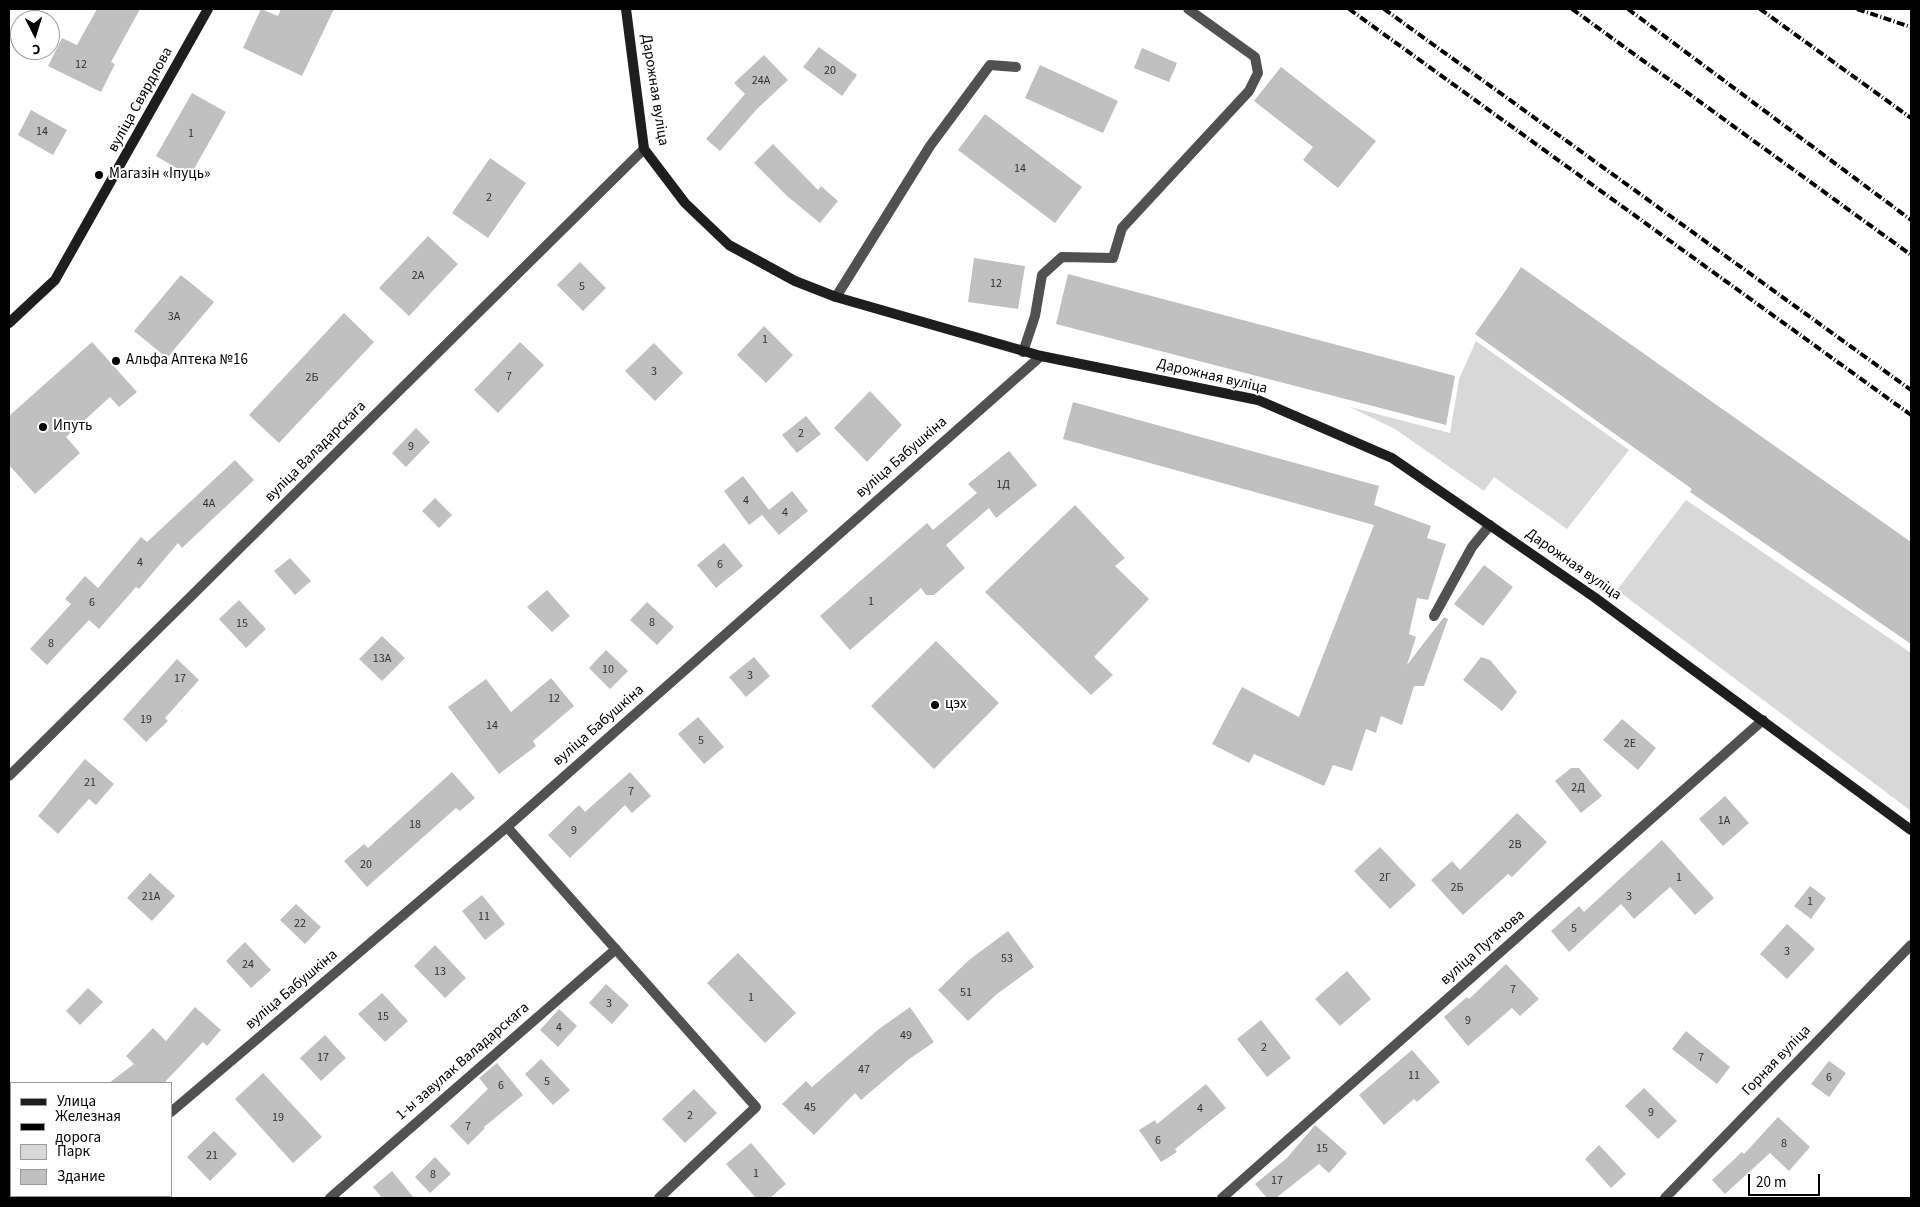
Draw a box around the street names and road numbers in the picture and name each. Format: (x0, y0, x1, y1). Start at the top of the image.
street label: Дарожная вуліца (636, 33, 672, 147)
street label: вуліца Свярдлова (105, 45, 177, 155)
street label: Дарожная вуліца (1155, 356, 1269, 398)
street label: вуліца Валадарскага (262, 398, 370, 506)
street label: вуліца Бабушкіна (853, 414, 951, 502)
street label: Дарожная вуліца (1522, 525, 1624, 605)
street label: вуліца Бабушкіна (550, 682, 648, 770)
street label: вуліца Пугачова (1437, 906, 1529, 990)
street label: вуліца Бабушкіна (242, 946, 342, 1034)
street label: 1-ы завулак Валадарскага (393, 999, 533, 1125)
street label: Горная вуліца (1739, 1022, 1815, 1100)

